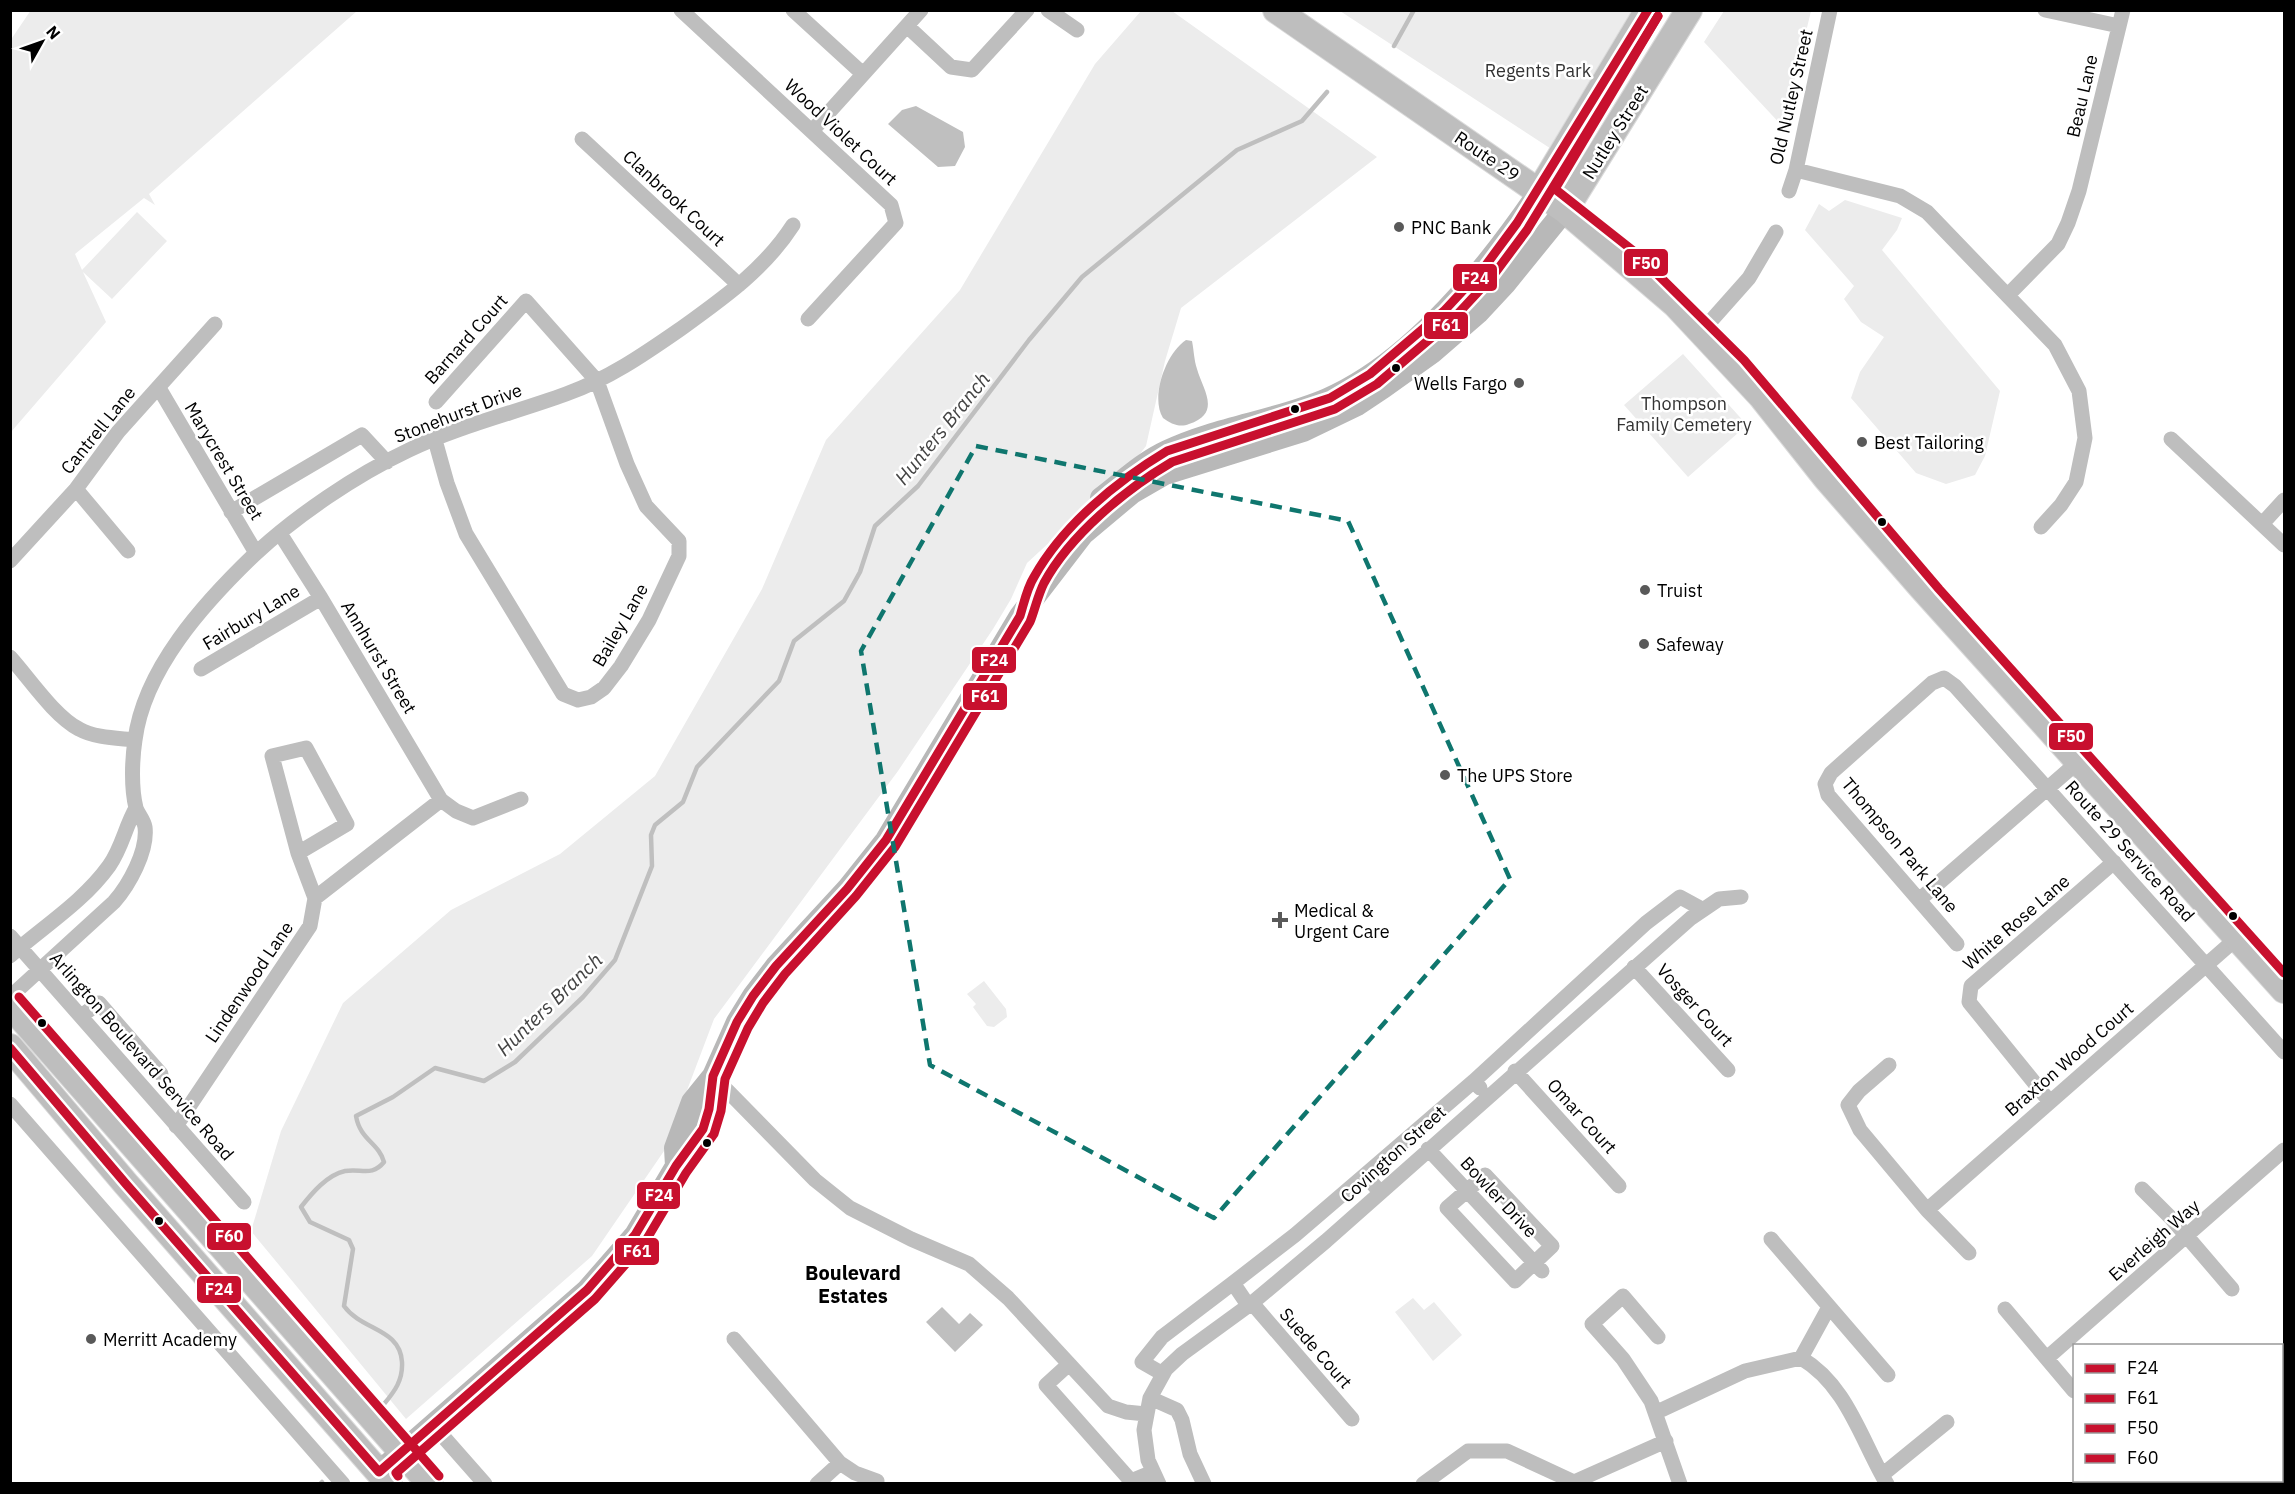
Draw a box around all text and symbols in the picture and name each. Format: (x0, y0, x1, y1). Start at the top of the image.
north arrow (12, 12, 72, 72)
text: N (42, 21, 65, 43)
street label: Old Nutley Street (1764, 27, 1818, 167)
street label: Beau Lane (2061, 52, 2103, 140)
park label: Regents Park (1485, 59, 1592, 82)
street label: Wood Violet Court (780, 74, 902, 190)
street label: Nutley Street (1577, 81, 1653, 183)
street label: Route 29 (1450, 126, 1524, 186)
street label: Clanbrook Court (618, 145, 730, 251)
place label: PNC Bank (1411, 216, 1492, 239)
marker: PNC Bank (1392, 220, 1406, 234)
line badge: F50 (1623, 248, 1669, 277)
text: F50 (1632, 253, 1661, 273)
line badge: F24 (1452, 263, 1498, 292)
text: F24 (1461, 268, 1490, 288)
street label: Barnard Court (419, 289, 513, 389)
line badge: F61 (1423, 311, 1469, 340)
text: F61 (1432, 315, 1461, 335)
unlabelled marker (1390, 362, 1402, 374)
water label: Hunters Branch (888, 366, 996, 490)
place label: Wells Fargo (1414, 372, 1507, 395)
marker: Wells Fargo (1512, 376, 1526, 390)
street label: Stonehurst Drive (391, 378, 525, 448)
street label: Cantrell Lane (56, 381, 140, 479)
park label: Thompson Family Cemetery (1616, 392, 1752, 436)
street label: Marycrest Street (180, 398, 268, 524)
unlabelled marker (1289, 403, 1301, 415)
place label: Best Tailoring (1874, 431, 1984, 454)
marker: Best Tailoring (1855, 435, 1869, 449)
unlabelled marker (1876, 516, 1888, 528)
street label: Fairbury Lane (198, 579, 304, 655)
street label: Bailey Lane (587, 579, 653, 671)
place label: Truist (1657, 579, 1703, 602)
marker: Truist (1638, 583, 1652, 597)
street label: Annhurst Street (336, 596, 422, 718)
place label: Safeway (1656, 633, 1724, 656)
marker: Safeway (1637, 637, 1651, 651)
line badge: F24 (971, 646, 1017, 674)
text: F24 (980, 650, 1009, 670)
line badge: F61 (962, 682, 1008, 711)
text: F61 (971, 686, 1000, 706)
line badge: F50 (2048, 722, 2094, 751)
text: F50 (2057, 726, 2086, 746)
place label: The UPS Store (1457, 764, 1573, 787)
marker: The UPS Store (1438, 768, 1452, 782)
street label: Thompson Park Lane (1837, 773, 1963, 917)
street label: Route 29 Service Road (2060, 775, 2200, 927)
street label: White Rose Lane (1958, 869, 2074, 975)
place label: Medical & Urgent Care (1294, 899, 1390, 943)
unlabelled marker (2227, 910, 2239, 922)
marker: Medical & Urgent Care (1271, 911, 1289, 929)
street label: Lindenwood Lane (200, 917, 298, 1047)
water label: Hunters Branch (490, 946, 608, 1062)
street label: Arlington Boulevard Service Road (45, 947, 239, 1165)
street label: Vosger Court (1652, 959, 1738, 1051)
street label: Braxton Wood Court (2000, 997, 2138, 1121)
unlabelled marker (36, 1017, 48, 1029)
street label: Omar Court (1542, 1074, 1622, 1158)
street label: Covington Street (1335, 1100, 1451, 1208)
unlabelled marker (701, 1137, 713, 1149)
street label: Bowler Drive (1455, 1151, 1543, 1243)
line badge: F24 (636, 1181, 681, 1210)
text: F24 (645, 1185, 674, 1205)
street label: Everleigh Way (2104, 1194, 2204, 1286)
unlabelled marker (153, 1215, 165, 1227)
line badge: F60 (206, 1222, 252, 1251)
text: F60 (215, 1226, 244, 1246)
line badge: F61 (614, 1237, 660, 1266)
text: F61 (623, 1241, 652, 1261)
district label: Boulevard Estates (805, 1259, 901, 1309)
line badge: F24 (196, 1275, 242, 1304)
text: F24 (205, 1279, 234, 1299)
street label: Suede Court (1275, 1303, 1357, 1393)
place label: Merritt Academy (103, 1328, 237, 1351)
marker: Merritt Academy (84, 1332, 98, 1346)
legend (2073, 1344, 2283, 1482)
text: F24 (2127, 1356, 2159, 1379)
text: F61 (2127, 1386, 2159, 1409)
text: F50 (2127, 1416, 2159, 1439)
text: F60 (2127, 1446, 2159, 1469)

